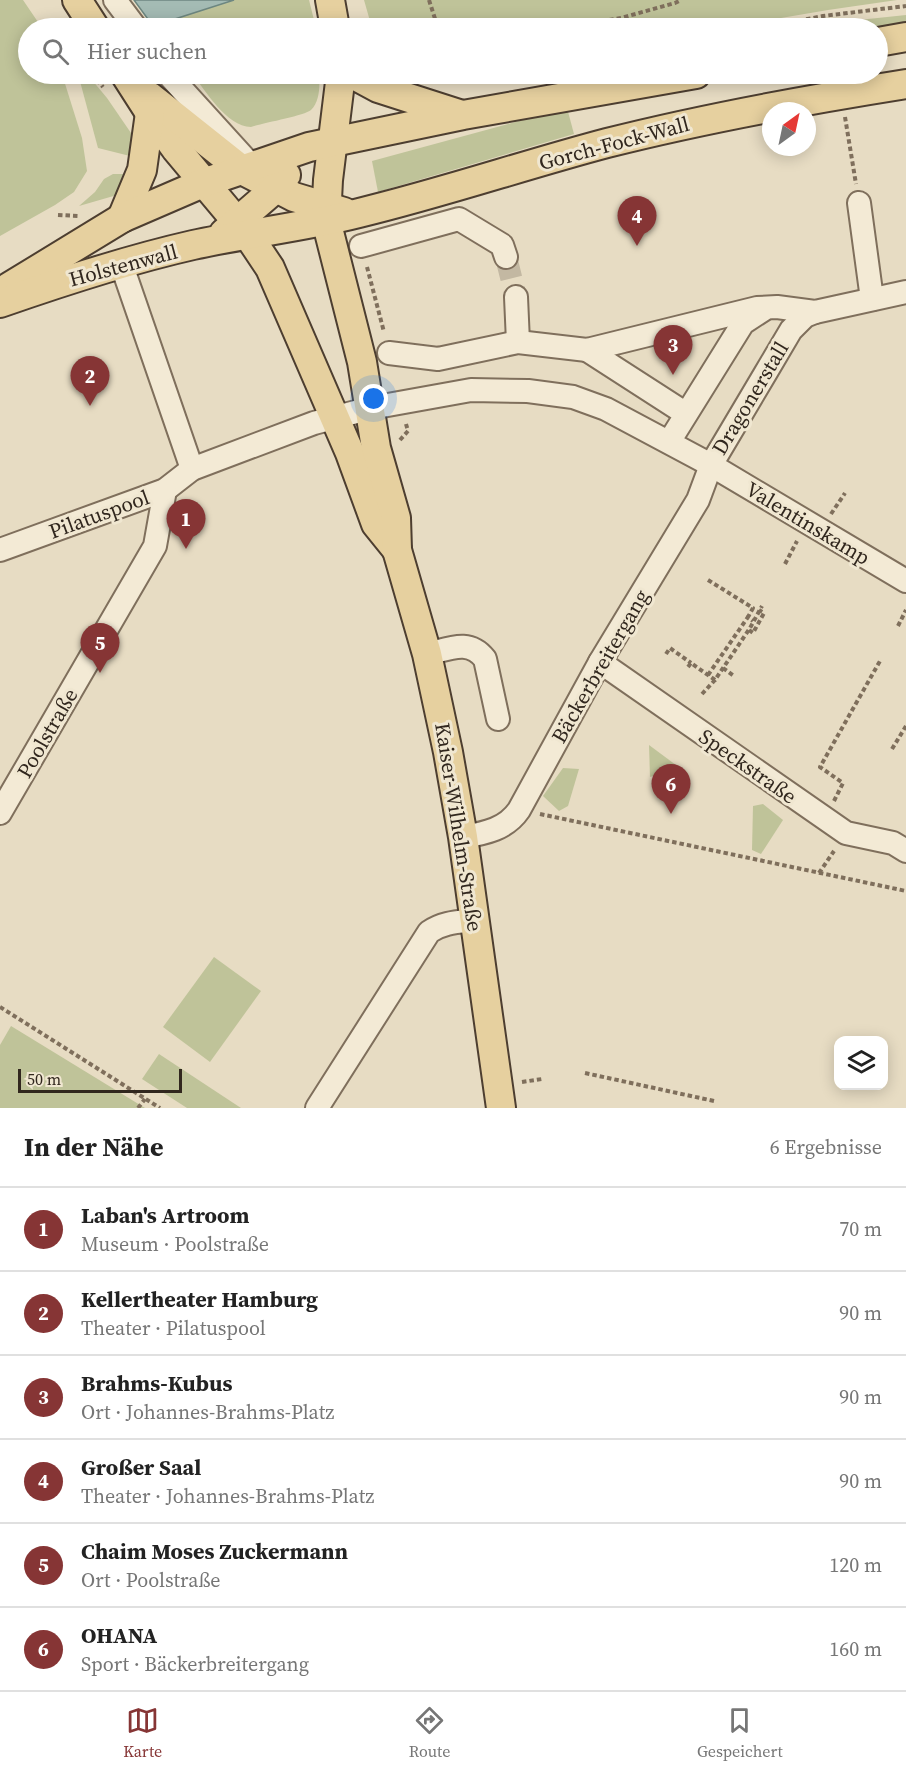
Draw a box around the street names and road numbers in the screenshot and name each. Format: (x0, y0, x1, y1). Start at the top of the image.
street label: Gorch-Fock-Wall (536, 109, 692, 177)
street label: Holstenwall (65, 237, 181, 293)
street label: Dragonerstall (705, 336, 795, 460)
street label: Valentinskamp (740, 474, 876, 572)
street label: Pilatuspool (45, 482, 153, 546)
street label: Bäckerbreitergang (544, 584, 656, 748)
street label: Poolstraße (10, 683, 84, 783)
street label: Kaiser-Wilhelm-Straße (428, 721, 490, 933)
street label: Speckstraße (693, 722, 803, 810)

